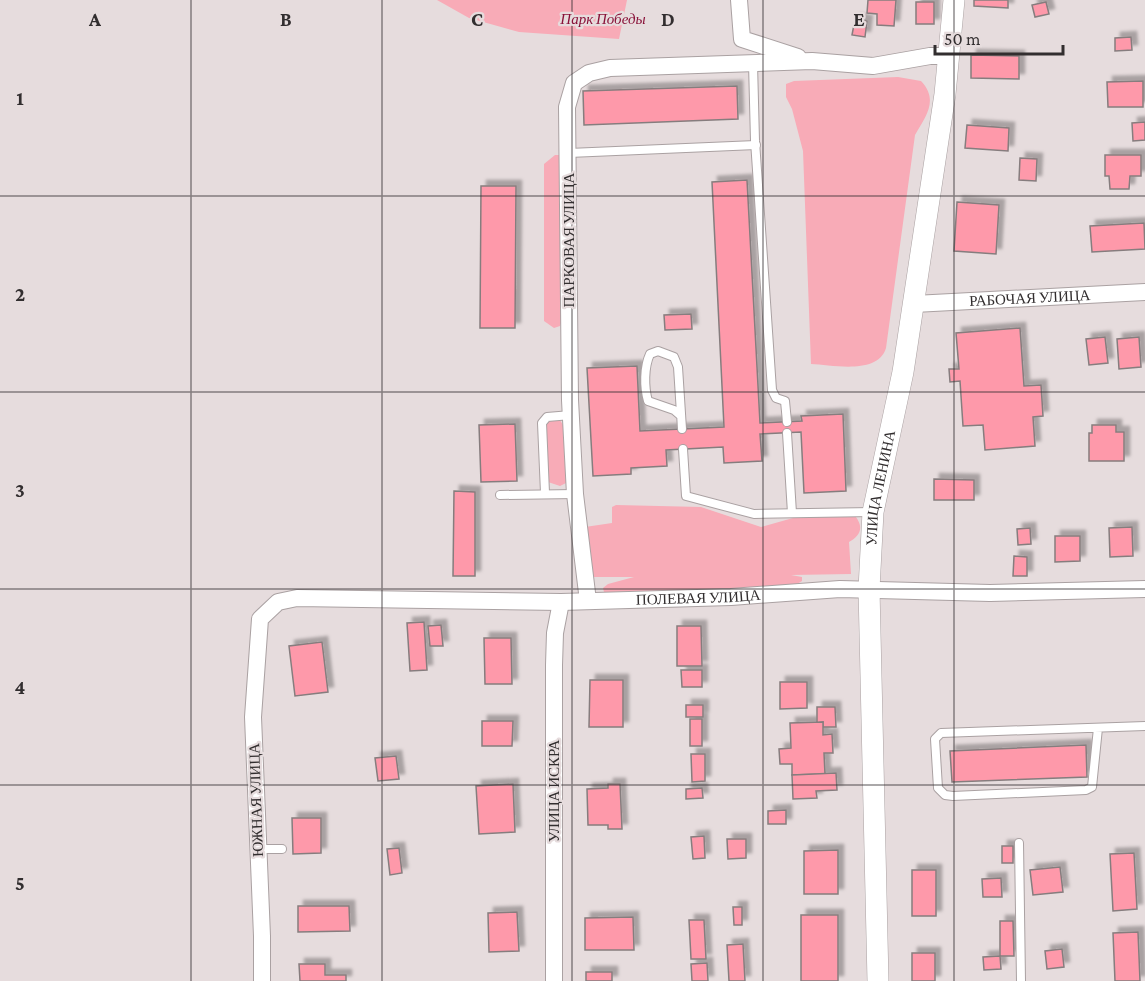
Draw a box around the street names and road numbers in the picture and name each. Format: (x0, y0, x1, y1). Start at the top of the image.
street label: ПАРКОВАЯ УЛИЦА (561, 172, 577, 307)
street label: РАБОЧАЯ УЛИЦА (969, 287, 1091, 309)
street label: УЛИЦА ЛЕНИНА (863, 429, 898, 546)
street label: ПОЛЕВАЯ УЛИЦА (636, 587, 761, 608)
street label: УЛИЦА ИСКРА (546, 740, 562, 842)
street label: ЮЖНАЯ УЛИЦА (246, 743, 266, 857)

